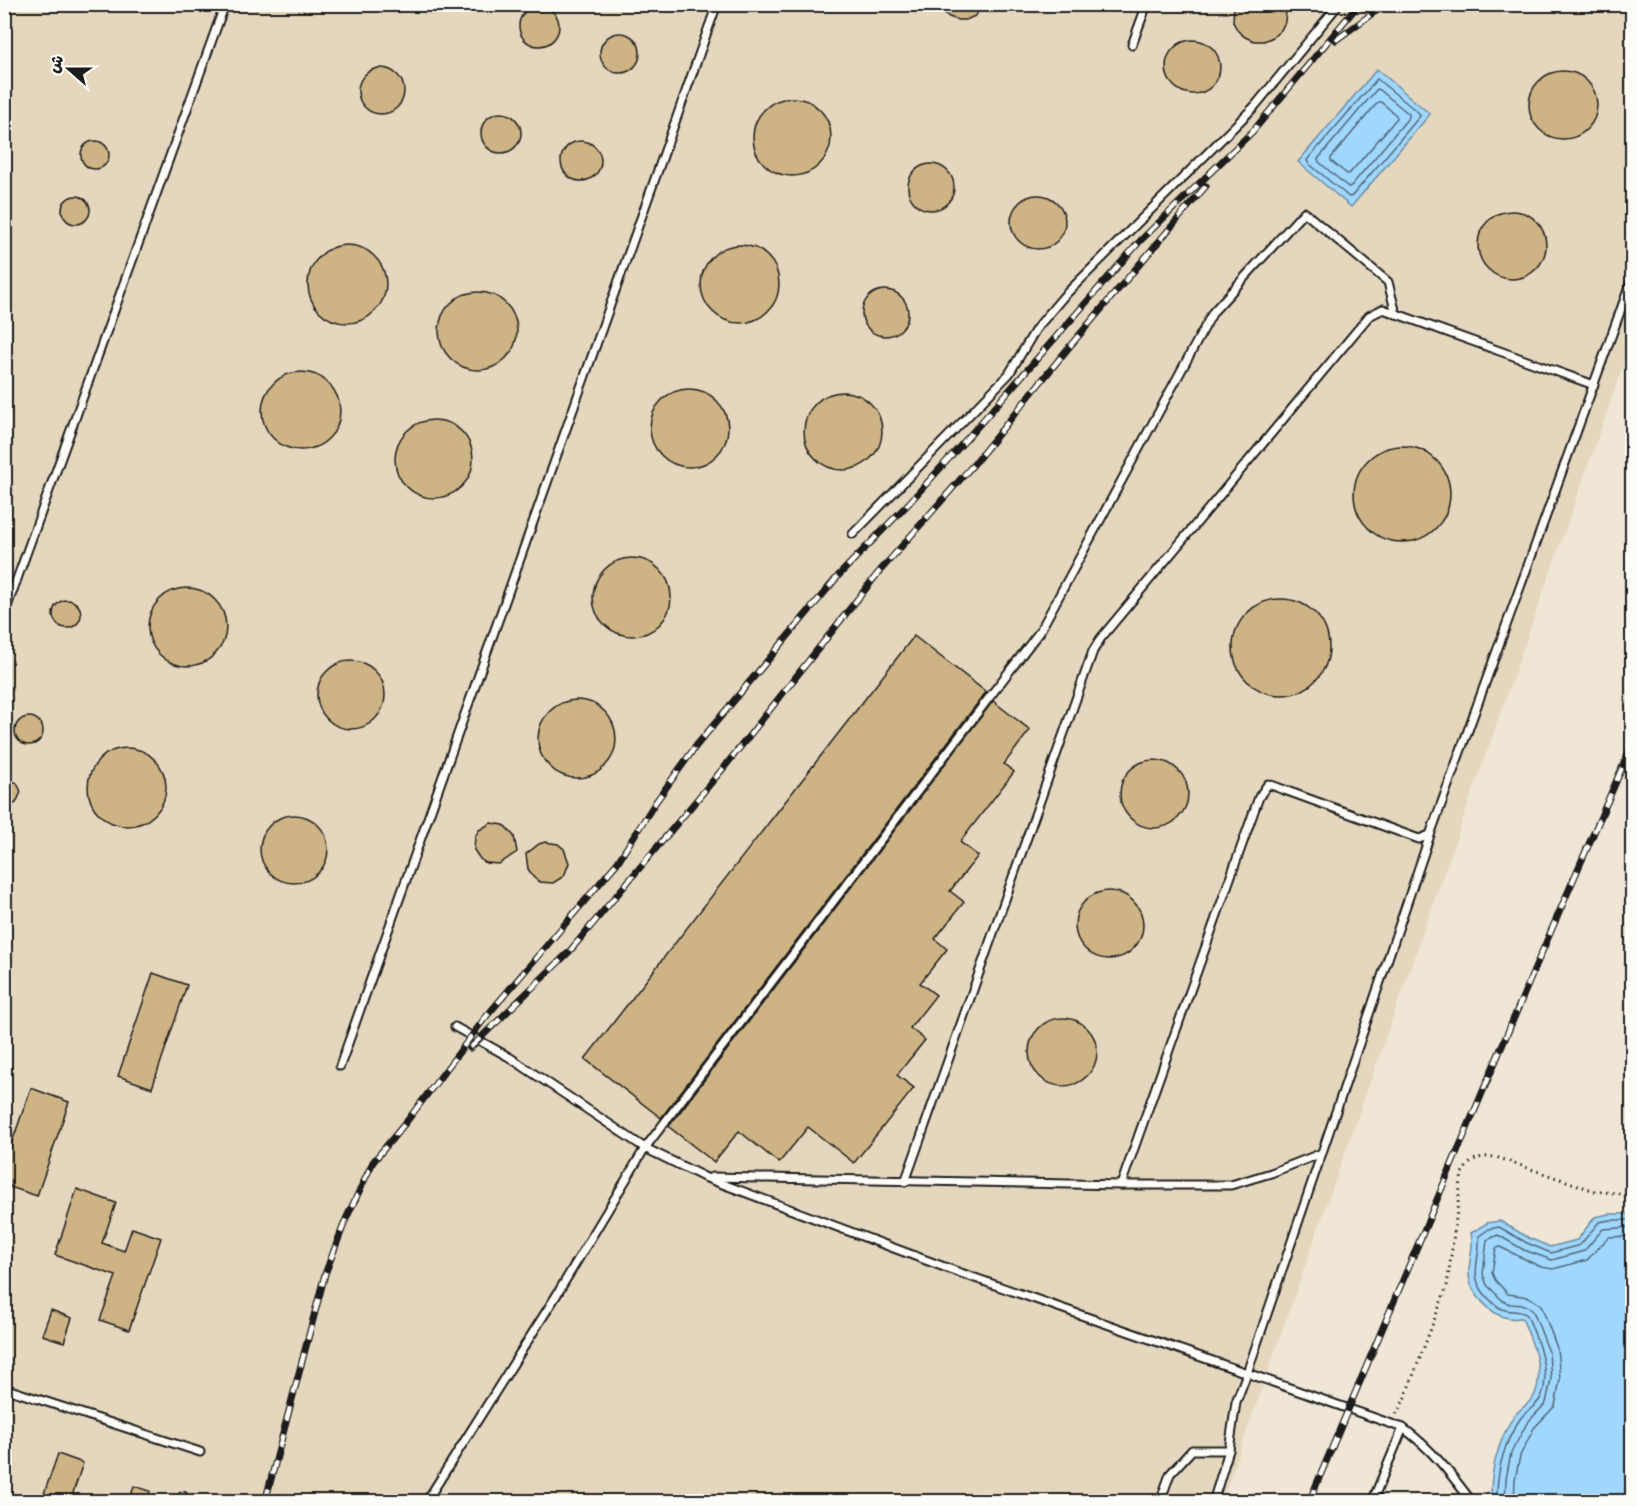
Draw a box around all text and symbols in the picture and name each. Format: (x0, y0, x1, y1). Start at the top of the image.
north arrow (39, 39, 99, 99)
text: ش (42, 51, 68, 76)

